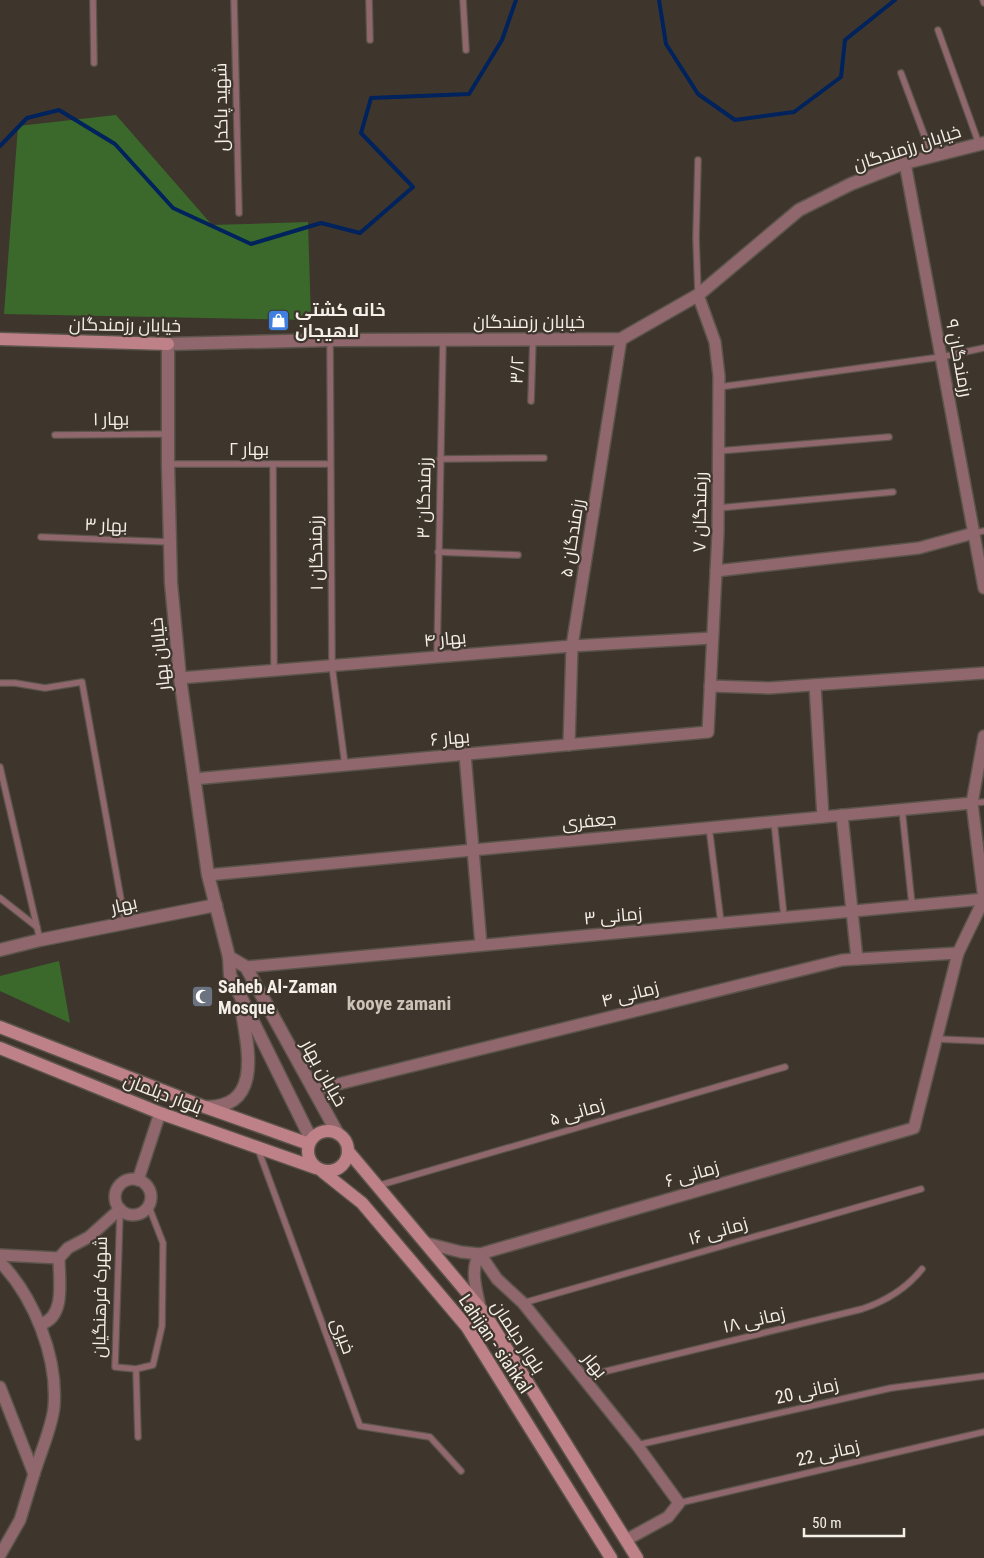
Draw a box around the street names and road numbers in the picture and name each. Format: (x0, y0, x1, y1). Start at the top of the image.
street label: شهید پاکدل (209, 62, 234, 152)
street label: خیابان رزمندگان (850, 120, 964, 176)
street label: خیابان رزمندگان (473, 311, 585, 333)
street label: خیابان رزمندگان (69, 313, 181, 337)
street label: رزمندگان ۹ (941, 317, 977, 399)
street label: ۳/۲ (506, 355, 527, 385)
street label: بهار ۱ (93, 408, 129, 430)
street label: بهار ۲ (229, 438, 269, 460)
street label: رزمندگان ۳ (412, 457, 436, 539)
street label: رزمندگان ۷ (688, 471, 712, 553)
street label: رزمندگان ۵ (555, 497, 589, 579)
street label: بهار ۳ (84, 513, 128, 537)
street label: رزمندگان ۱ (304, 515, 328, 591)
street label: خیابان بهار (145, 616, 175, 693)
street label: بهار ۴ (423, 626, 467, 652)
street label: بهار ۶ (429, 725, 471, 751)
street label: جعفری (561, 808, 617, 834)
street label: بهار (108, 891, 139, 919)
street label: زمانی ۳ (583, 902, 643, 930)
street label: زمانی ۴ (599, 976, 661, 1012)
street label: خیابان بهار (296, 1035, 351, 1111)
street label: بلوار دیلمان (120, 1069, 206, 1119)
street label: زمانی ۵ (547, 1094, 607, 1130)
street label: زمانی ۶ (663, 1156, 721, 1192)
street label: زمانی ۱۶ (686, 1212, 750, 1250)
street label: شهرک فرهنگیان (88, 1236, 112, 1358)
street label: Lahijan - siahkal (455, 1290, 536, 1397)
street label: بلوار دیلمان (486, 1296, 550, 1378)
street label: زمانی ۱۸ (721, 1302, 787, 1338)
street label: خیری (326, 1315, 360, 1357)
street label: بهار (577, 1347, 612, 1382)
street label: زمانی 20 (773, 1373, 841, 1409)
street label: زمانی 22 (794, 1435, 862, 1471)

